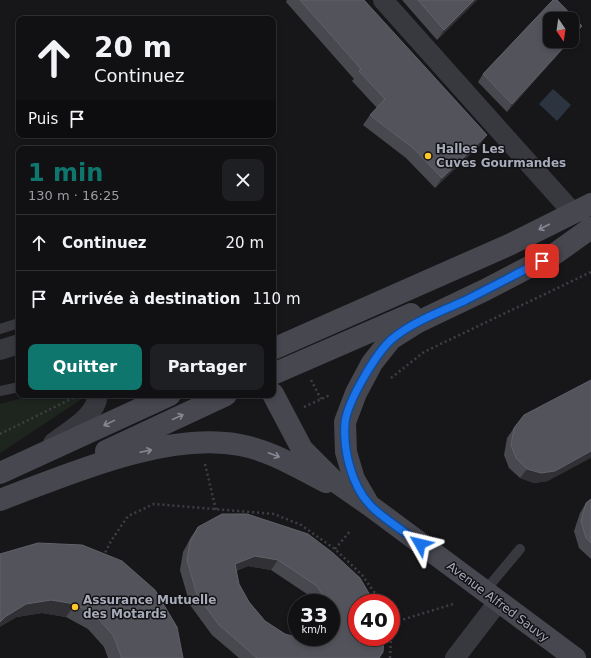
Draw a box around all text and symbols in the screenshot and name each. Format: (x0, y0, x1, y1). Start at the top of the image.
north arrow (543, 12, 579, 48)
map controls (543, 12, 579, 48)
text: 20 m (94, 31, 172, 64)
icon: ahead (28, 32, 80, 84)
text: Continuez (94, 65, 184, 86)
icon: arrive (66, 108, 88, 130)
text: Puis (28, 110, 58, 128)
place label: Halles Les Cuves Gourmandes (436, 142, 566, 170)
marker: Halles Les Cuves Gourmandes (423, 151, 433, 161)
text: 1 min (28, 159, 103, 187)
button: close (222, 159, 264, 201)
text: 130 m · 16:25 (28, 188, 119, 203)
one-way arrow (538, 224, 550, 231)
icon: ahead (28, 232, 50, 254)
text: Continuez (62, 234, 147, 252)
text: 20 m (226, 234, 264, 252)
pin (525, 244, 559, 278)
icon: arrive (531, 250, 553, 272)
icon: arrive (28, 288, 50, 310)
text: Arrivée à destination (62, 290, 240, 308)
text: 110 m (252, 290, 301, 308)
button: Quitter (28, 344, 142, 390)
button: Partager (150, 344, 264, 390)
one-way arrow (171, 413, 183, 420)
one-way arrow (103, 420, 115, 427)
one-way arrow (139, 447, 152, 455)
one-way arrow (267, 452, 279, 460)
position arrow (399, 523, 441, 565)
street label: Avenue Alfred Sauvy (444, 559, 552, 645)
place label: Assurance Mutuelle des Motards (83, 593, 216, 621)
speed limit sign: 40 (348, 594, 400, 646)
marker: Assurance Mutuelle des Motards (70, 602, 80, 612)
text: 33 (300, 603, 328, 627)
text: km/h (301, 624, 327, 635)

